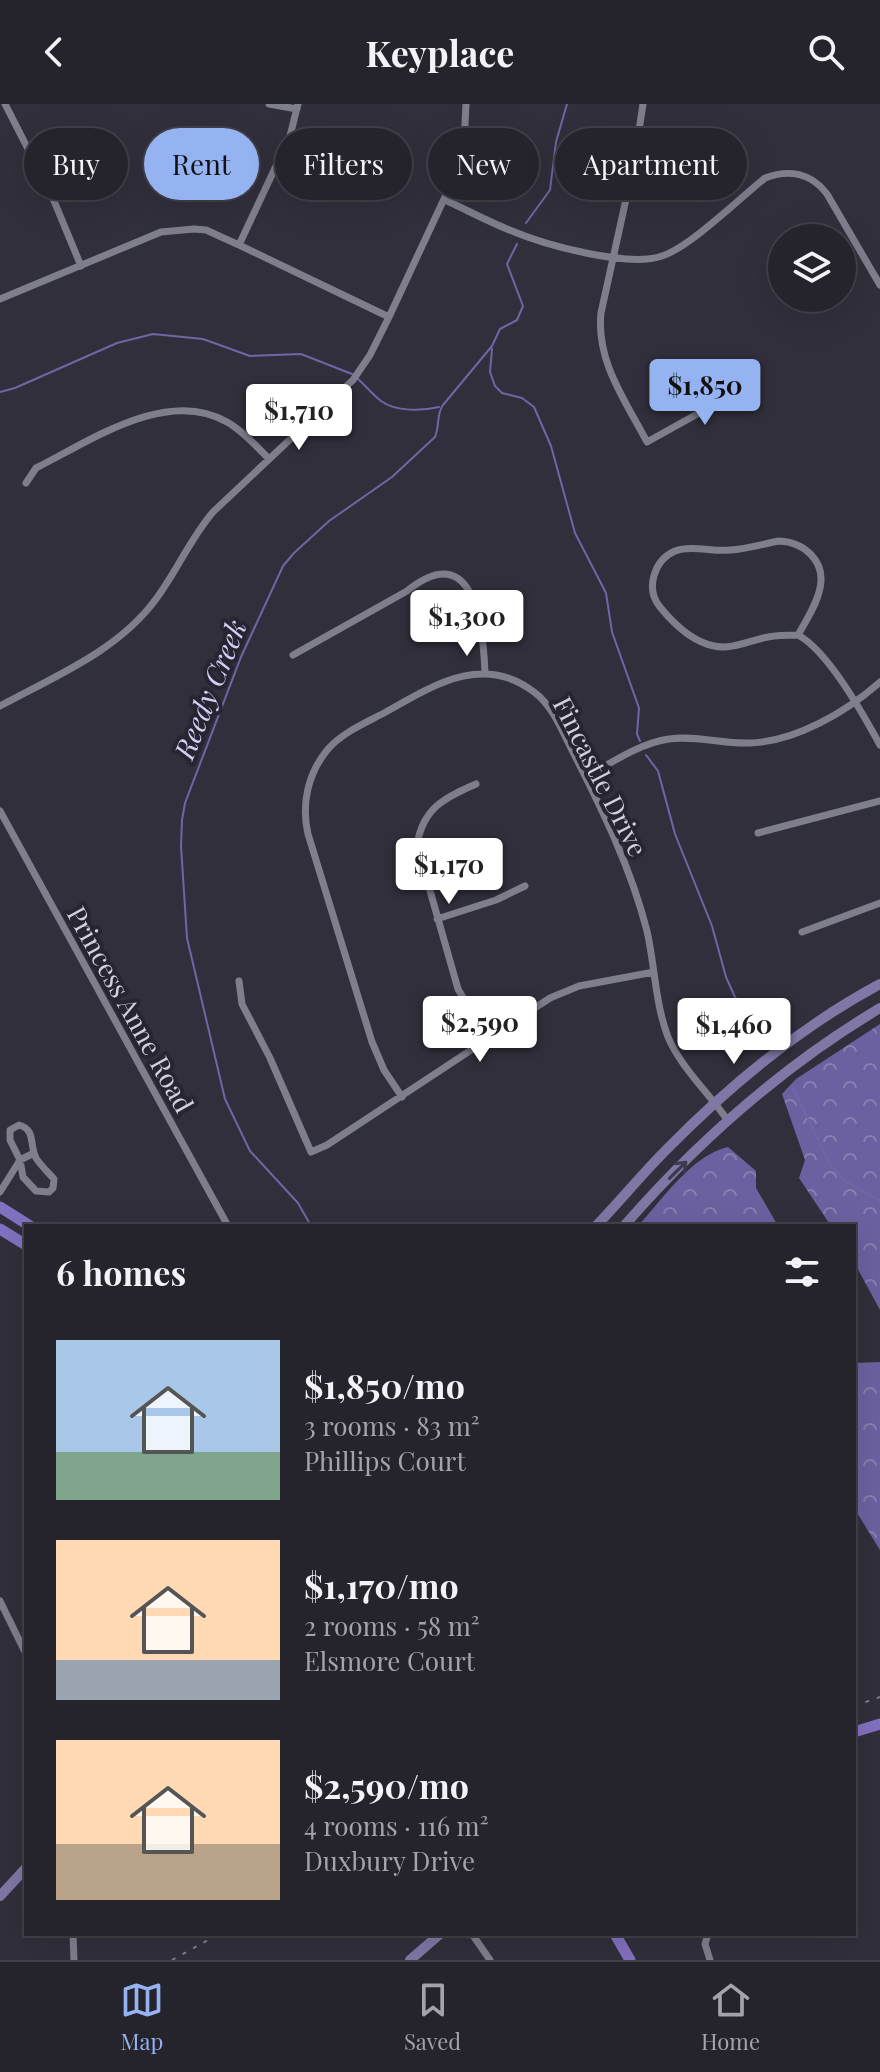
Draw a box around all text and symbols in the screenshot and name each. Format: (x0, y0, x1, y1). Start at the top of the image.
text: Keyplace (366, 28, 514, 76)
icon: back (32, 30, 76, 74)
icon: search (804, 30, 848, 74)
chip: Buy (24, 128, 128, 200)
chip: Rent (144, 128, 259, 200)
chip: Filters (275, 128, 412, 200)
chip: New (428, 128, 539, 200)
chip: Apartment (555, 128, 747, 200)
map controls (768, 224, 856, 312)
button: layers (768, 224, 856, 312)
pin: $1,850 (640, 359, 770, 427)
text: $1,850 (667, 367, 743, 402)
pin: $1,710 (234, 384, 364, 452)
text: $1,710 (264, 392, 334, 427)
pin: $1,300 (402, 590, 532, 658)
text: $1,300 (428, 598, 506, 633)
water label: Reedy Creek (164, 614, 254, 765)
street label: Fincastle Drive (546, 690, 656, 862)
pin: $1,170 (384, 838, 514, 906)
text: $1,170 (414, 846, 484, 881)
street label: Princess Anne Road (60, 900, 202, 1118)
pin: $2,590 (415, 996, 545, 1064)
pin: $1,460 (669, 998, 799, 1066)
text: $2,590 (441, 1004, 519, 1039)
text: $1,460 (695, 1006, 773, 1041)
one-way arrow (668, 1160, 688, 1179)
text: 6 homes (56, 1249, 186, 1295)
icon: filters (780, 1250, 824, 1294)
text: $1,850/mo (304, 1362, 465, 1408)
icon: home (120, 1372, 216, 1468)
text: 3 rooms · 83 m² (304, 1408, 480, 1443)
text: Phillips Court (304, 1443, 466, 1478)
text: $1,170/mo (304, 1562, 459, 1608)
icon: home (120, 1572, 216, 1668)
text: 2 rooms · 58 m² (304, 1608, 480, 1643)
text: Elsmore Court (304, 1643, 475, 1678)
text: $2,590/mo (304, 1762, 469, 1808)
icon: home (120, 1772, 216, 1868)
text: 4 rooms · 116 m² (304, 1808, 488, 1843)
text: Duxbury Drive (304, 1843, 475, 1878)
tab: Map (120, 1978, 164, 2056)
tab: Saved (404, 1978, 461, 2056)
tab: Home (701, 1978, 760, 2056)

